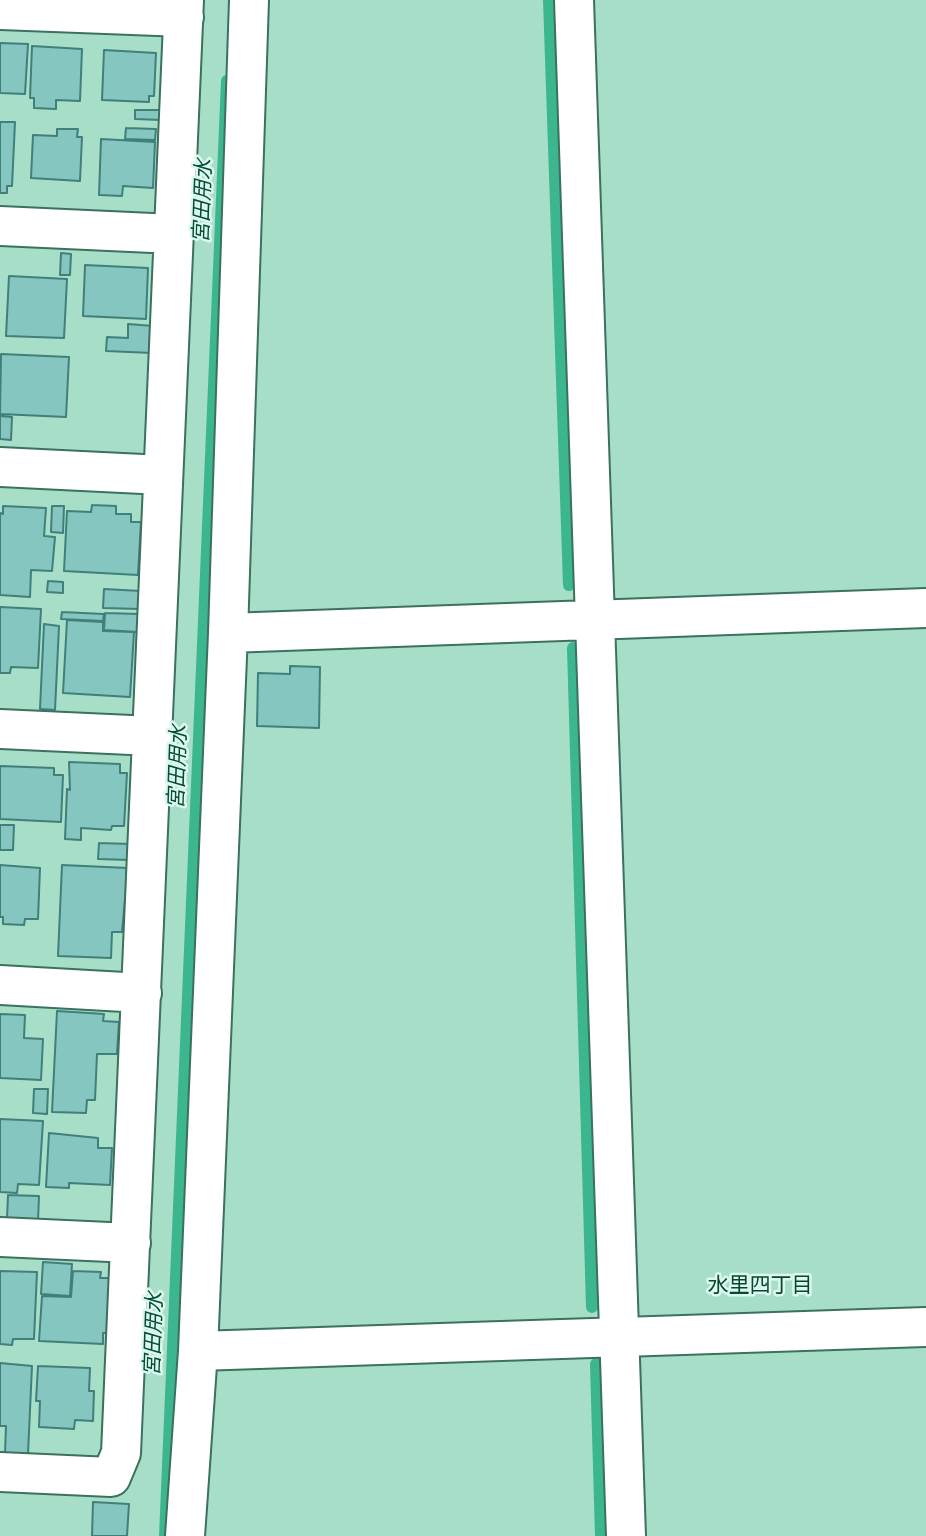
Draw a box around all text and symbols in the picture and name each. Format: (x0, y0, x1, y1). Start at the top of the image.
water label: 宮田用水 (189, 159, 217, 243)
water label: 宮田用水 (164, 725, 192, 809)
district label: 水里四丁目 (708, 1273, 812, 1299)
water label: 宮田用水 (140, 1292, 168, 1376)

